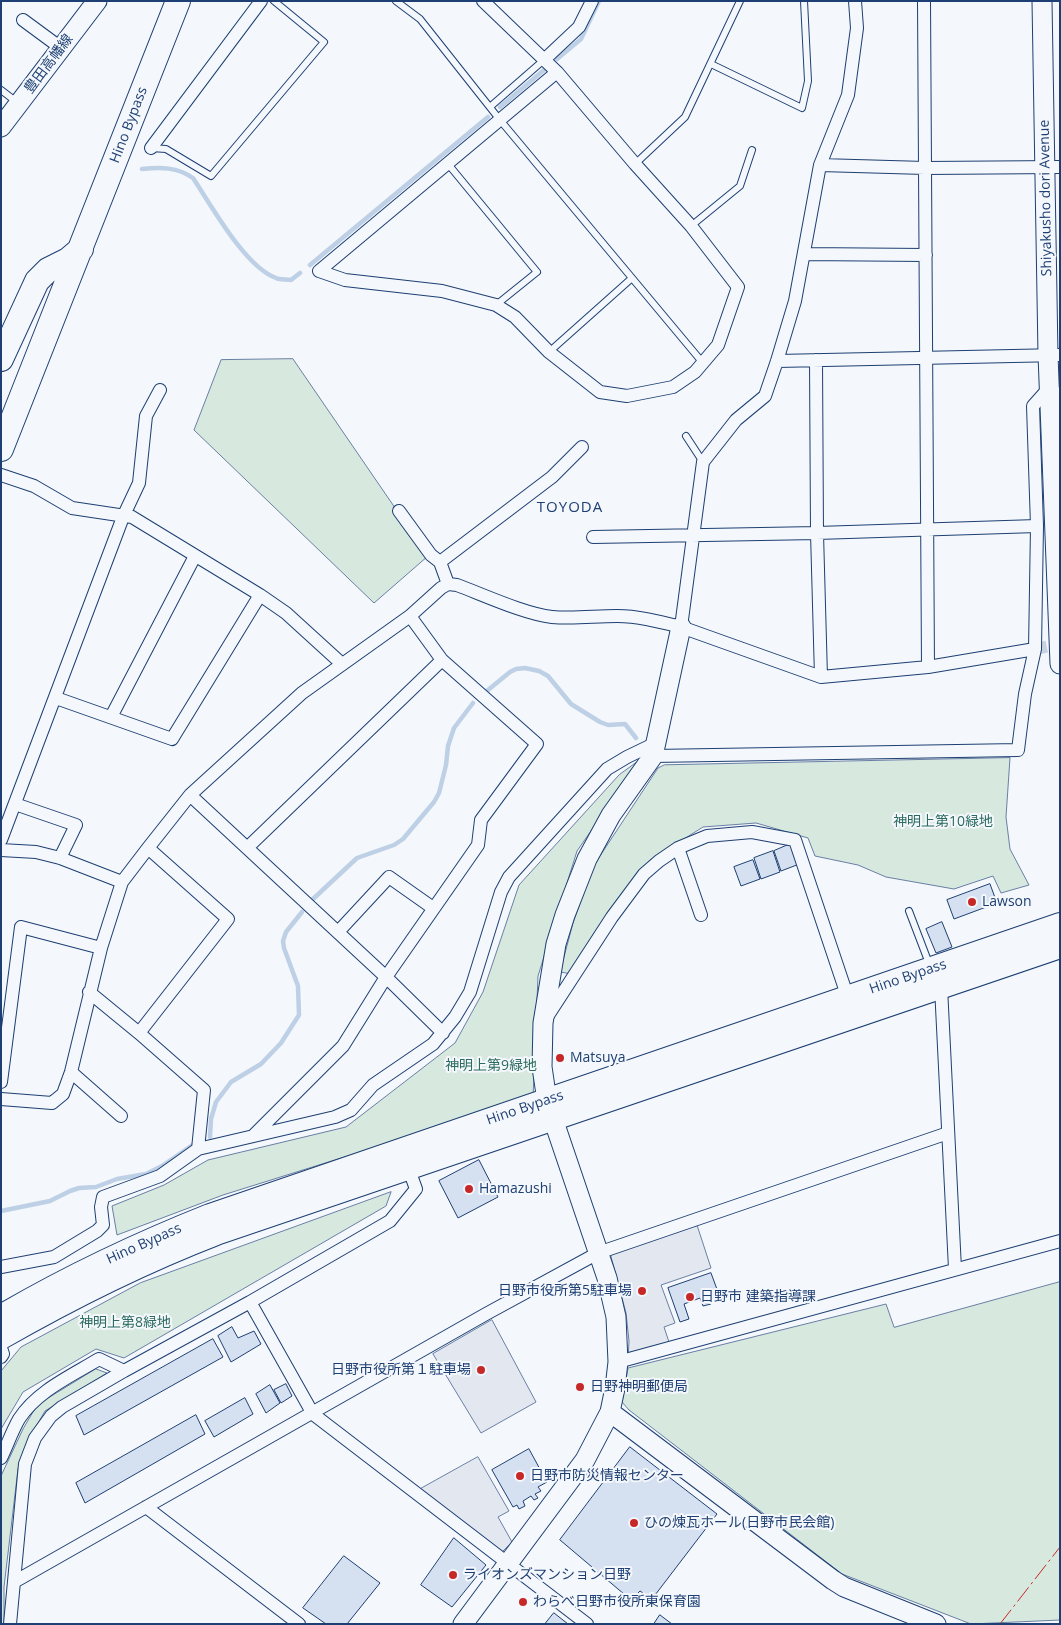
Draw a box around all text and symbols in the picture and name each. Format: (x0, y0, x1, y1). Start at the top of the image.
street label: 豊田高幡線 (21, 31, 77, 97)
street label: Hino Bypass (107, 85, 151, 165)
street label: Shiyakusho dori Avenue (1036, 120, 1056, 276)
district label: TOYODA (536, 499, 604, 517)
park label: 神明上第10緑地 (893, 814, 993, 830)
place label: Lawson (982, 894, 1032, 910)
marker: Lawson (966, 896, 978, 908)
street label: Hino Bypass (867, 956, 949, 998)
place label: Matsuya (570, 1050, 625, 1066)
marker: Matsuya (554, 1052, 566, 1064)
park label: 神明上第9緑地 (445, 1058, 537, 1074)
street label: Hino Bypass (484, 1087, 566, 1129)
place label: Hamazushi (479, 1181, 552, 1197)
marker: Hamazushi (463, 1183, 475, 1195)
street label: Hino Bypass (104, 1220, 184, 1268)
place label: 日野市役所第5駐車場 (498, 1283, 632, 1299)
marker: 日野市役所第5駐車場 (636, 1285, 648, 1297)
place label: 日野市 建築指導課 (700, 1289, 816, 1305)
marker: 日野市 建築指導課 (684, 1291, 696, 1303)
park label: 神明上第8緑地 (79, 1315, 171, 1331)
place label: 日野市役所第１駐車場 (331, 1362, 471, 1378)
marker: 日野市役所第１駐車場 (475, 1364, 487, 1376)
place label: 日野神明郵便局 (590, 1379, 688, 1395)
marker: 日野神明郵便局 (574, 1381, 586, 1393)
place label: 日野市防災情報センター (530, 1468, 684, 1484)
marker: 日野市防災情報センター (514, 1470, 526, 1482)
place label: ひの煉瓦ホール(日野市民会館) (644, 1515, 834, 1531)
marker: ひの煉瓦ホール(日野市民会館) (628, 1517, 640, 1529)
place label: ライオンズマンション日野 (463, 1567, 631, 1583)
marker: ライオンズマンション日野 (447, 1569, 459, 1581)
place label: わらべ日野市役所東保育園 (533, 1594, 701, 1610)
marker: わらべ日野市役所東保育園 (517, 1596, 529, 1608)

